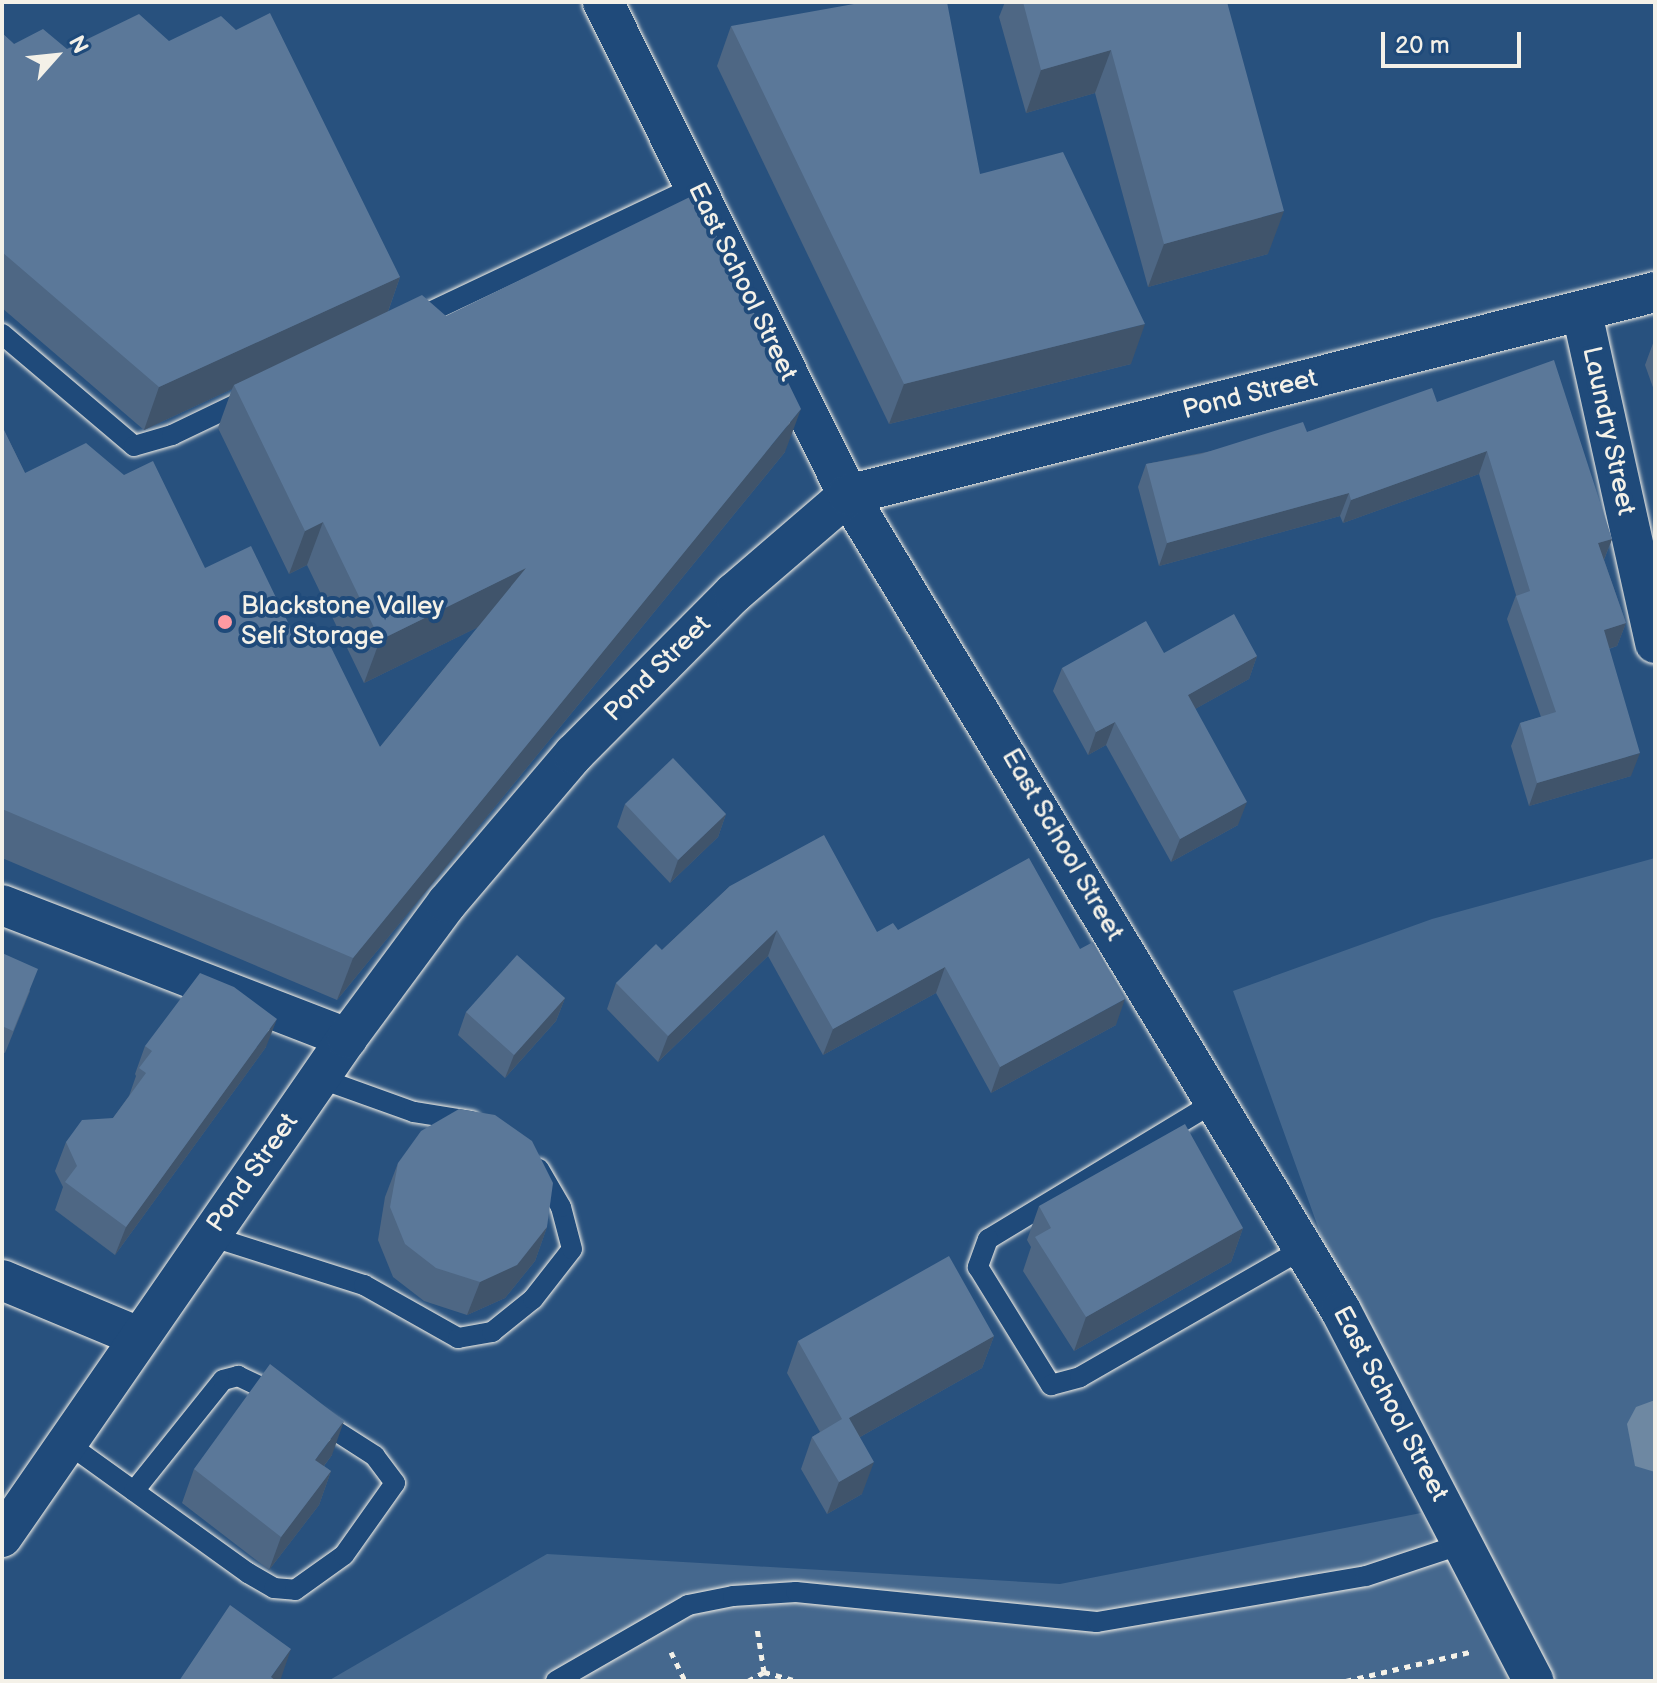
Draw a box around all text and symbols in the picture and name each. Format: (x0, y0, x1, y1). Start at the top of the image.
north arrow (16, 16, 96, 96)
scale bar (1385, 16, 1525, 66)
text: N (62, 31, 94, 58)
text: 20 m (1395, 31, 1450, 60)
street label: East School Street (680, 177, 804, 387)
street label: Laundry Street (1575, 343, 1641, 519)
street label: Pond Street (1179, 363, 1321, 427)
place label: Blackstone Valley Self Storage (241, 591, 445, 652)
street label: Pond Street (598, 609, 718, 729)
marker: Blackstone Valley Self Storage (216, 613, 234, 631)
street label: East School Street (994, 743, 1130, 947)
street label: Pond Street (201, 1108, 305, 1238)
street label: East School Street (1325, 1301, 1455, 1507)

